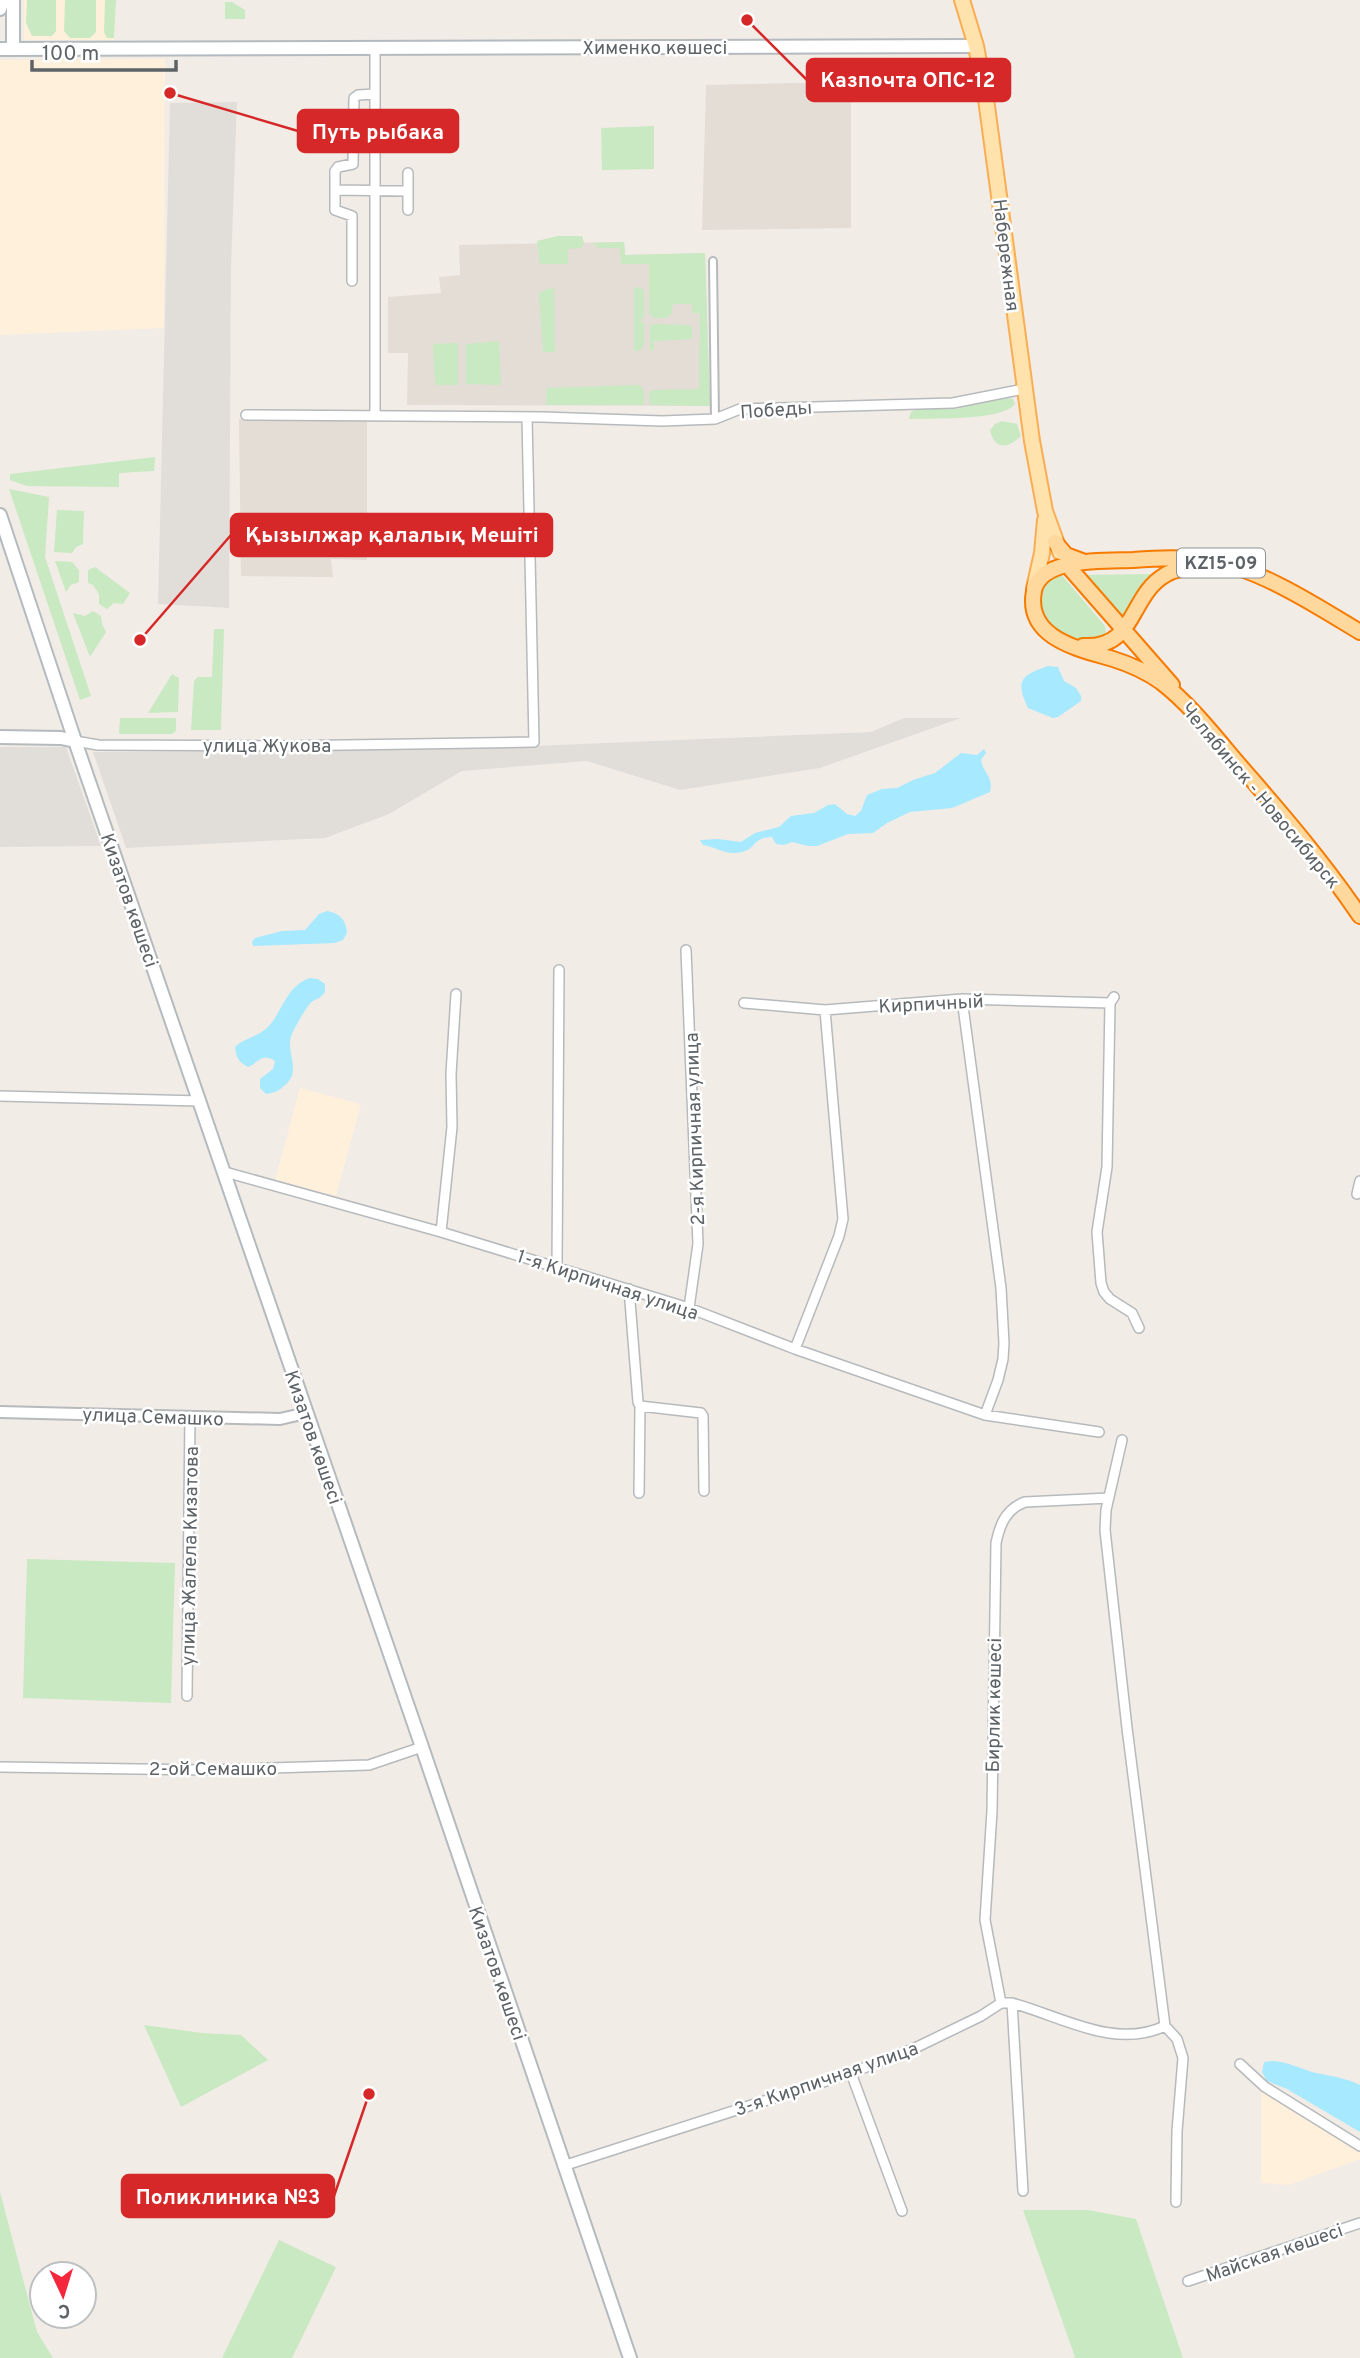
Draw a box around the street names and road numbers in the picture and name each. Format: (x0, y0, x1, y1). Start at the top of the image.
street label: Хименко көшесі (583, 37, 727, 61)
street label: Набережная (986, 198, 1024, 313)
street label: Победы (739, 397, 813, 425)
road number: KZ15-09 (1177, 548, 1265, 578)
street label: Челябинск - Новосибирск (1175, 698, 1345, 894)
street label: улица Жукова (203, 735, 331, 759)
street label: Кизатов көшесі (94, 830, 162, 971)
street label: Кирпичный (878, 990, 984, 1020)
street label: 2-я Кирпичная улица (681, 1032, 711, 1226)
street label: 1-я Кирпичная улица (514, 1245, 701, 1327)
street label: Кизатов көшесі (278, 1367, 346, 1508)
street label: улица Семашко (82, 1404, 224, 1432)
street label: улица Жалела Кизатова (177, 1446, 205, 1666)
street label: Бирлик көшесі (982, 1638, 1008, 1772)
street label: 2-ой Семашко (149, 1758, 277, 1782)
street label: Кизатов көшесі (462, 1903, 530, 2044)
street label: 3-я Кирпичная улица (732, 2037, 922, 2123)
street label: Майская көшесі (1203, 2219, 1346, 2289)

